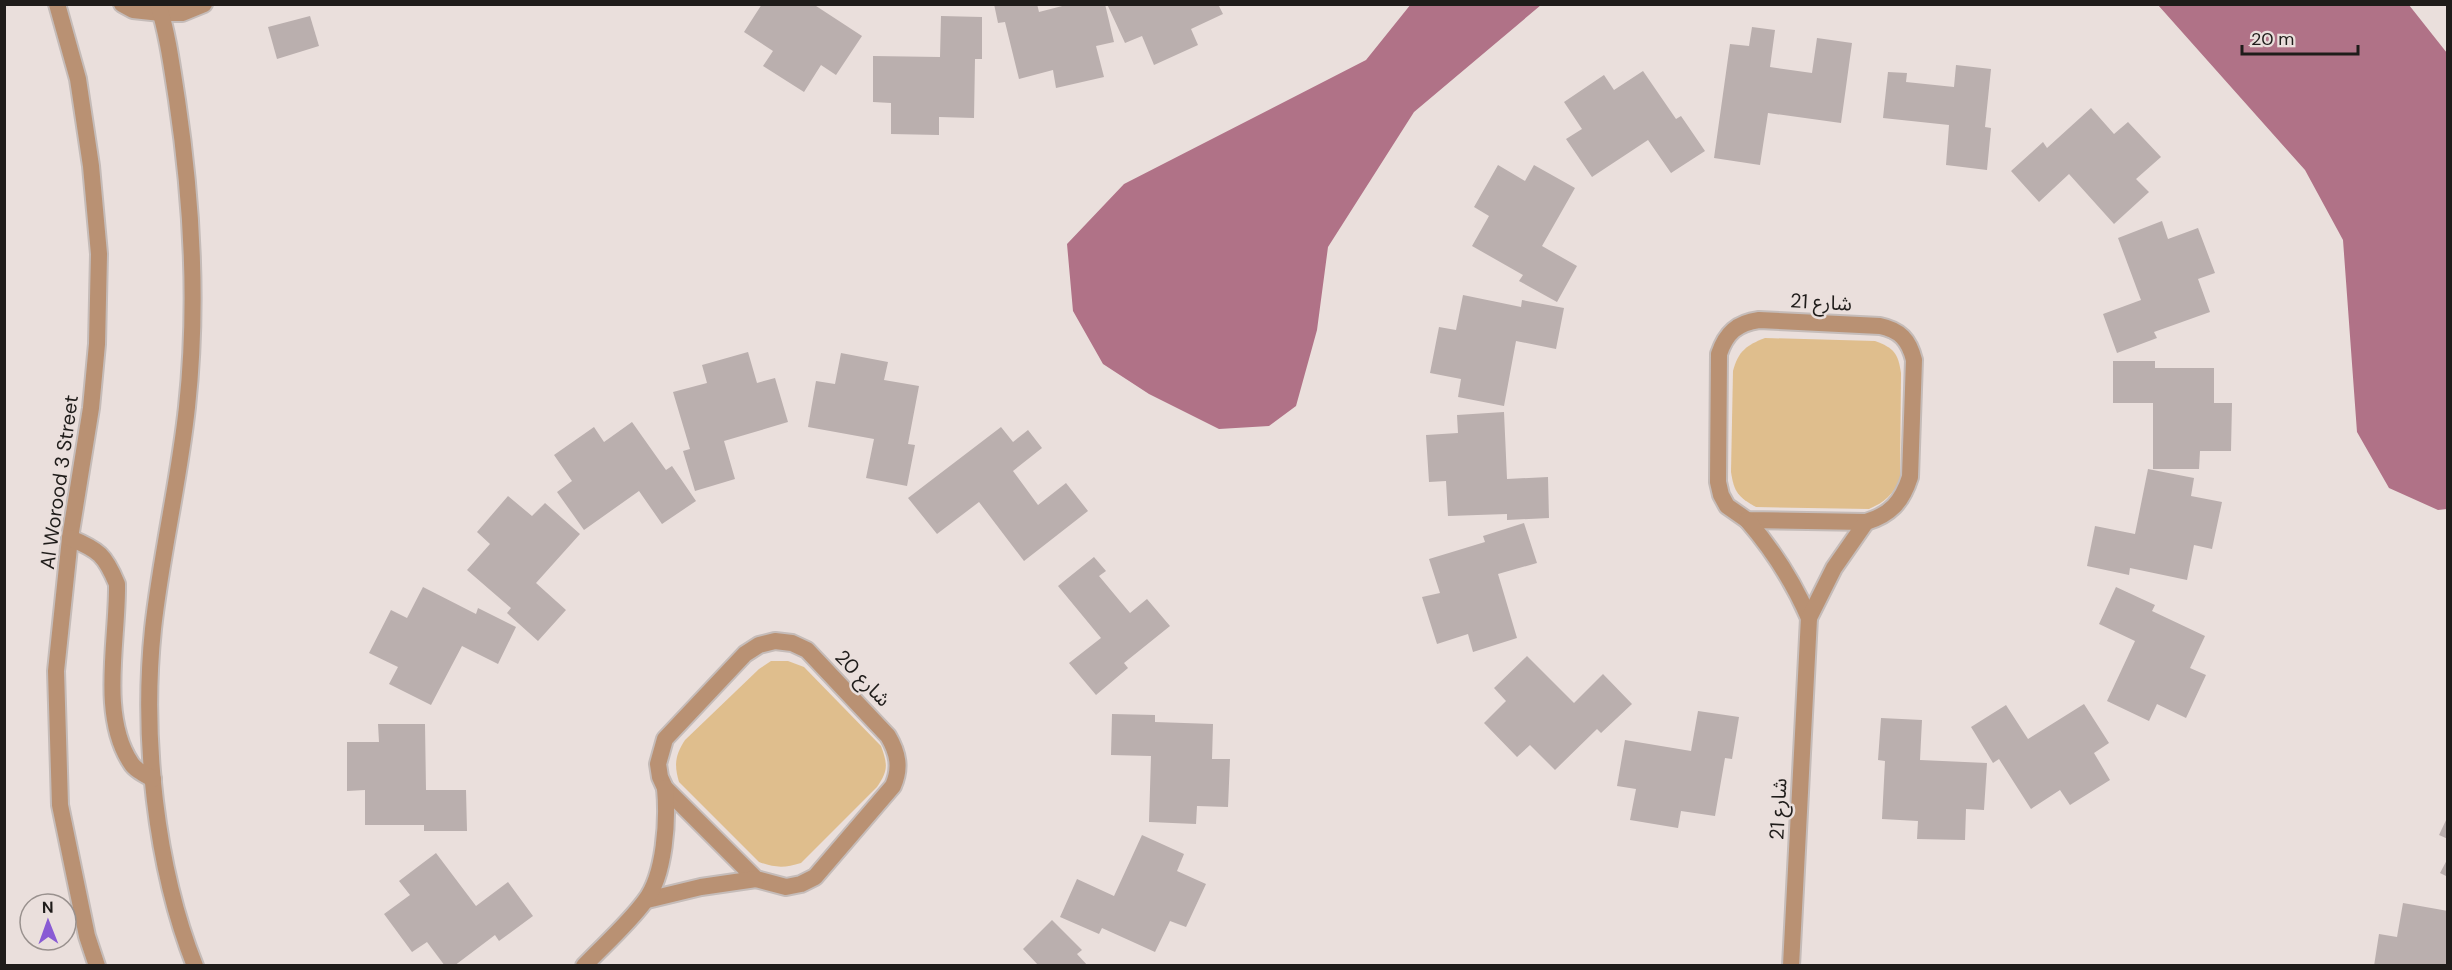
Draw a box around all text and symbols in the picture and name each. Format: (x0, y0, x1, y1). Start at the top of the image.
scale bar (2242, 18, 2358, 56)
text: 20 m (2251, 27, 2294, 51)
street label: شارع 21 (1789, 287, 1853, 319)
street label: Al Worood 3 Street (34, 393, 84, 571)
street label: شارع 20 (828, 644, 896, 713)
street label: شارع 21 (1763, 777, 1795, 841)
north arrow (18, 892, 78, 952)
text: N (42, 897, 54, 918)

